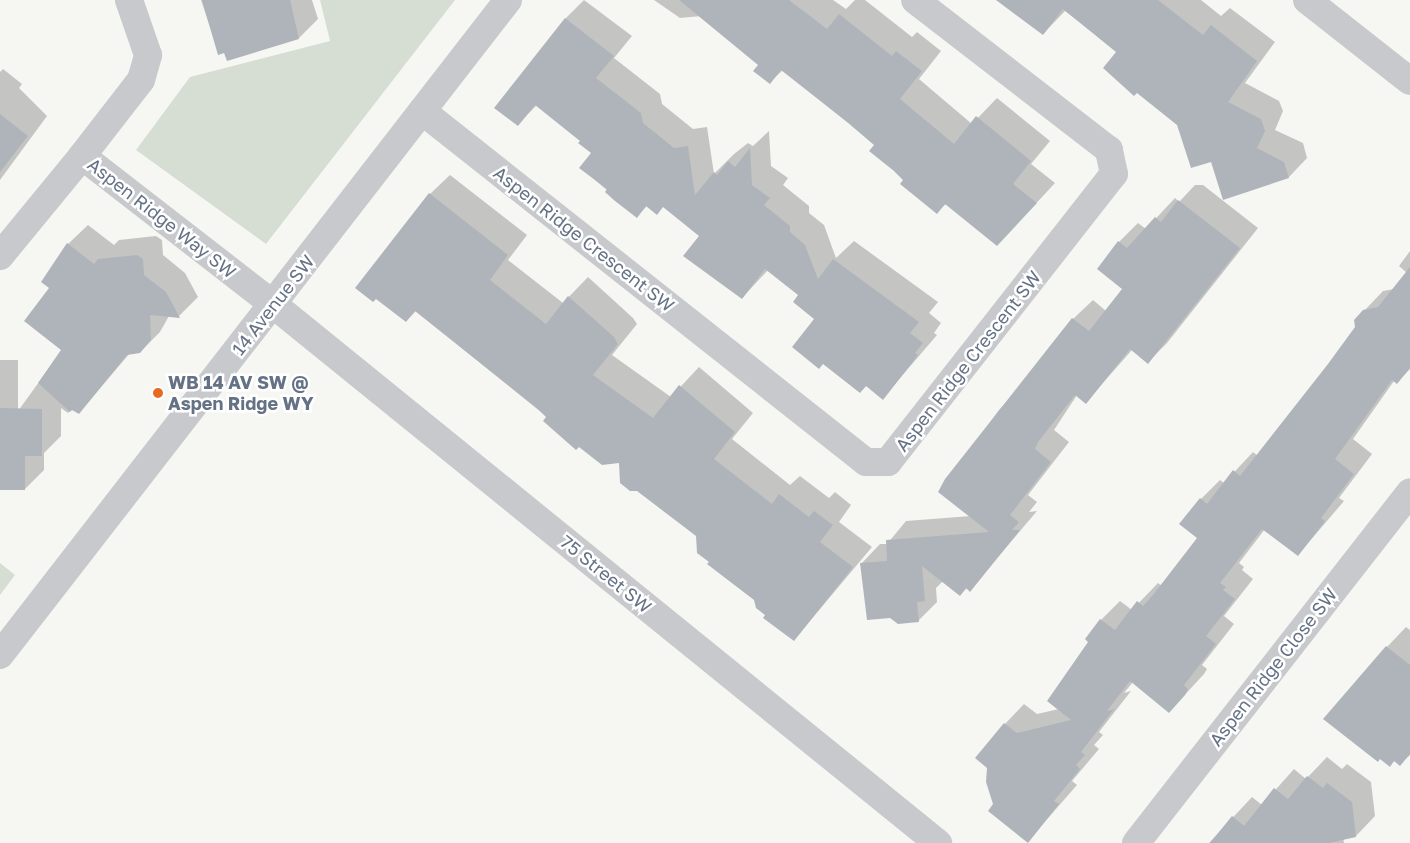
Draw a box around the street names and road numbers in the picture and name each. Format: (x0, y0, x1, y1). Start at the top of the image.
street label: Aspen Ridge Way SW (84, 153, 240, 283)
street label: Aspen Ridge Crescent SW (489, 162, 679, 316)
street label: 14 Avenue SW (227, 251, 319, 359)
street label: Aspen Ridge Crescent SW (891, 266, 1045, 456)
street label: 75 Street SW (556, 531, 656, 617)
street label: Aspen Ridge Close SW (1205, 584, 1341, 750)

